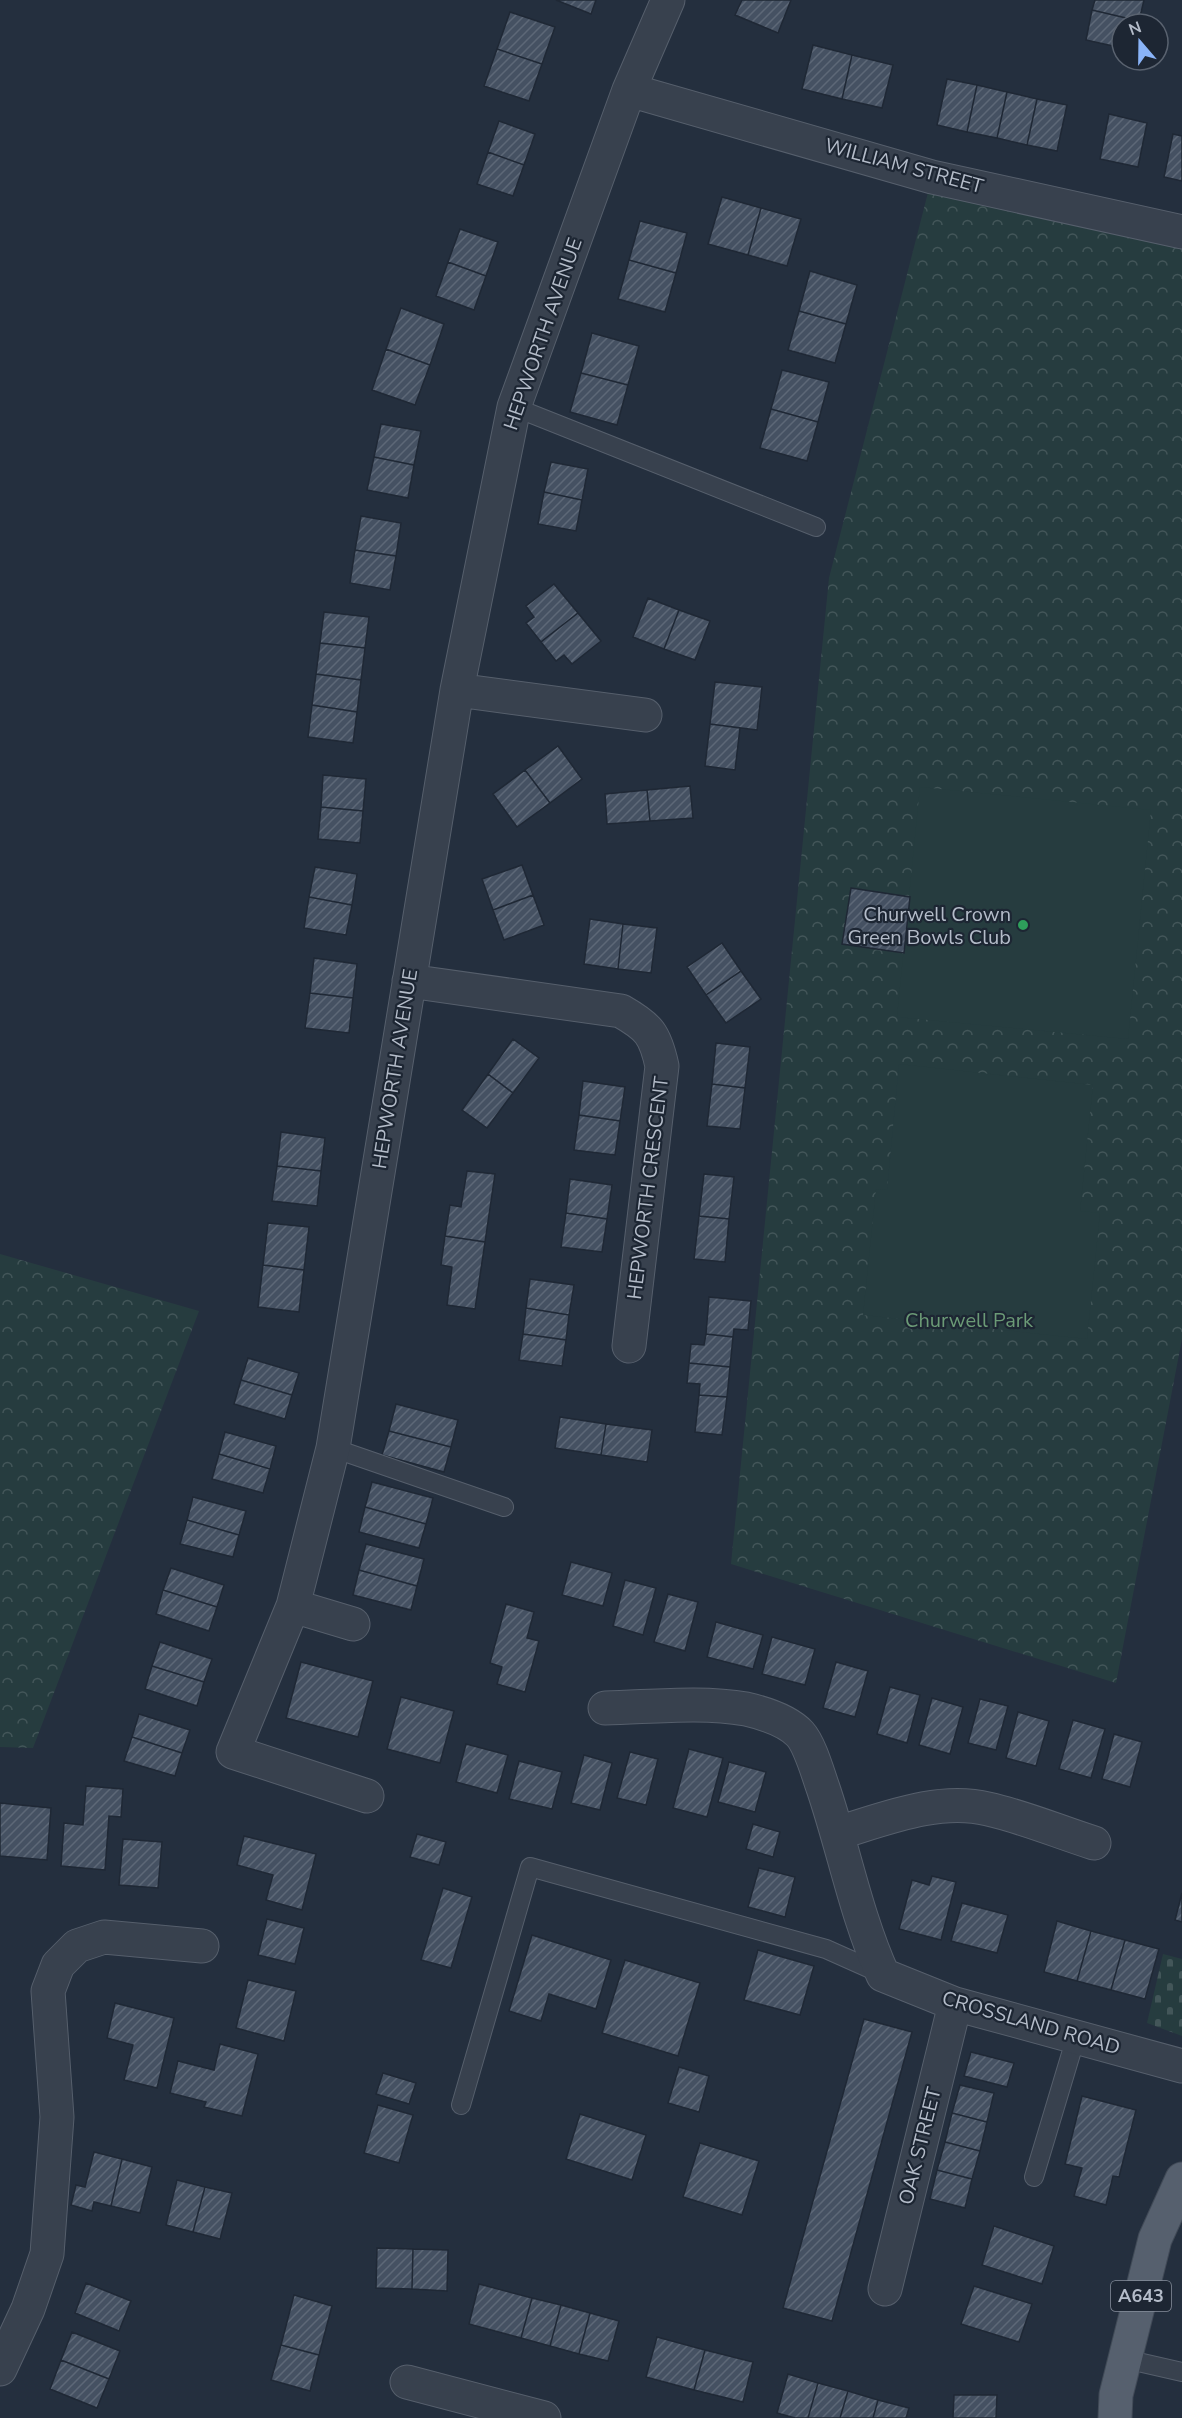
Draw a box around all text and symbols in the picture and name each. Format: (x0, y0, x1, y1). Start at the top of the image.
north arrow (1110, 12, 1170, 72)
text: N (1126, 16, 1145, 41)
street label: WILLIAM STREET (822, 132, 986, 200)
street label: HEPWORTH AVENUE (497, 234, 589, 434)
place label: Churwell Crown Green Bowls Club (848, 901, 1011, 951)
marker: Churwell Crown Green Bowls Club (1016, 918, 1030, 932)
street label: HEPWORTH AVENUE (366, 967, 424, 1171)
street label: HEPWORTH CRESCENT (621, 1075, 675, 1301)
park label: Churwell Park (905, 1307, 1034, 1334)
street label: CROSSLAND ROAD (939, 1985, 1123, 2061)
street label: OAK STREET (892, 2085, 948, 2207)
road number: A643 (1111, 2281, 1171, 2311)

